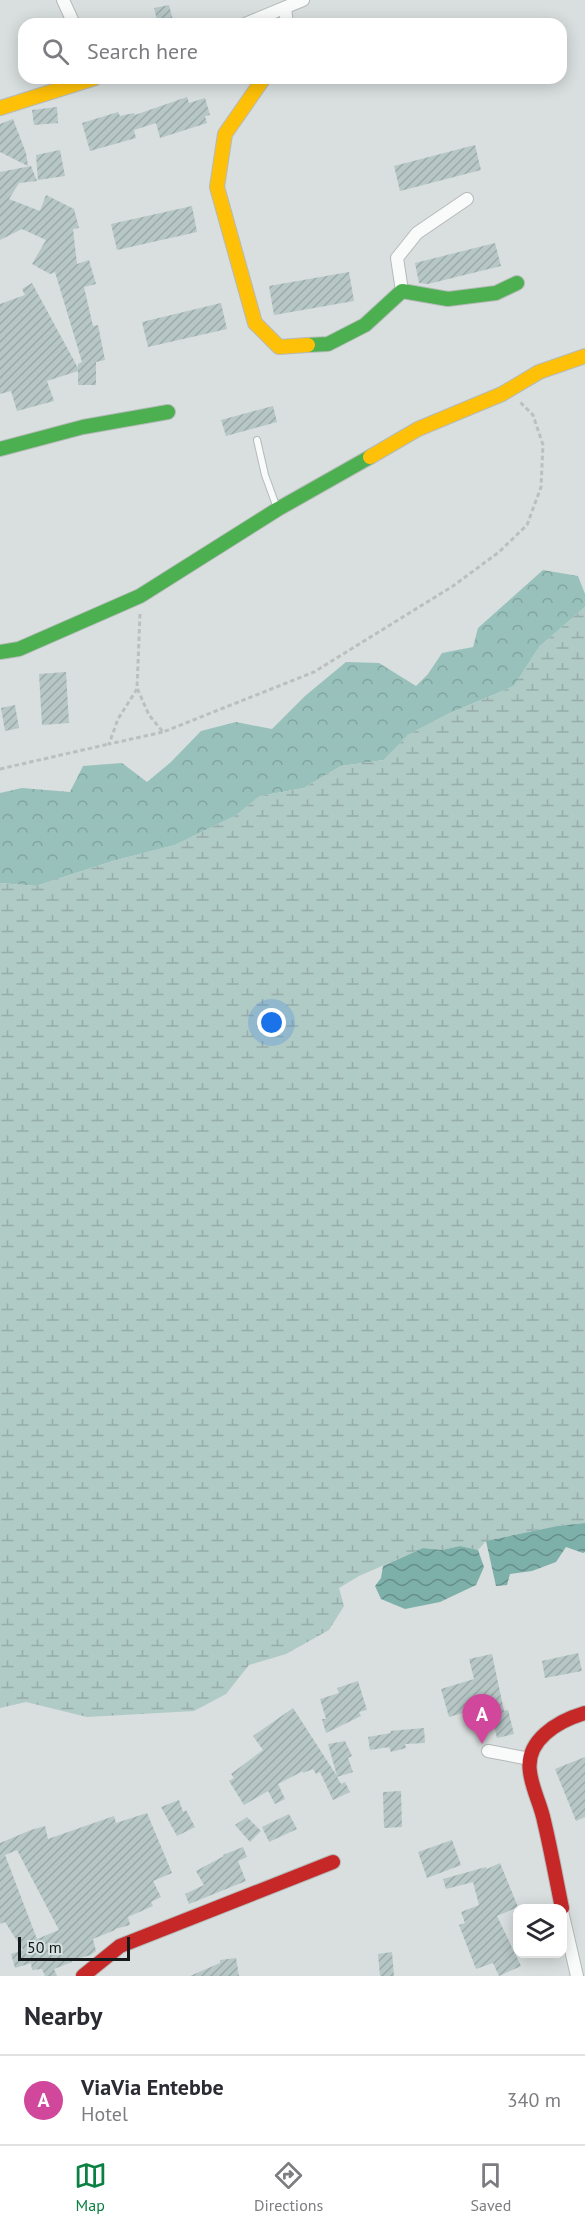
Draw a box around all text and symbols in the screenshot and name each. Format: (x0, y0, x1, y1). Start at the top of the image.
search box (18, 18, 567, 84)
icon: search (39, 35, 72, 68)
text: Search here (87, 37, 198, 65)
your location (257, 1008, 286, 1037)
pin: A (462, 1694, 502, 1744)
map controls (513, 1904, 567, 1958)
button: layers (513, 1904, 567, 1958)
scale bar (18, 1934, 130, 1962)
text: 50 m (27, 1937, 62, 1957)
text: Nearby (24, 1999, 102, 2032)
text: ViaVia Entebbe (81, 2073, 224, 2101)
text: A (37, 2087, 50, 2113)
text: 340 m (507, 2087, 561, 2113)
text: Hotel (81, 2101, 128, 2127)
tab: Map (74, 2159, 107, 2215)
tab: Directions (254, 2159, 323, 2215)
tab: Saved (471, 2159, 511, 2215)

